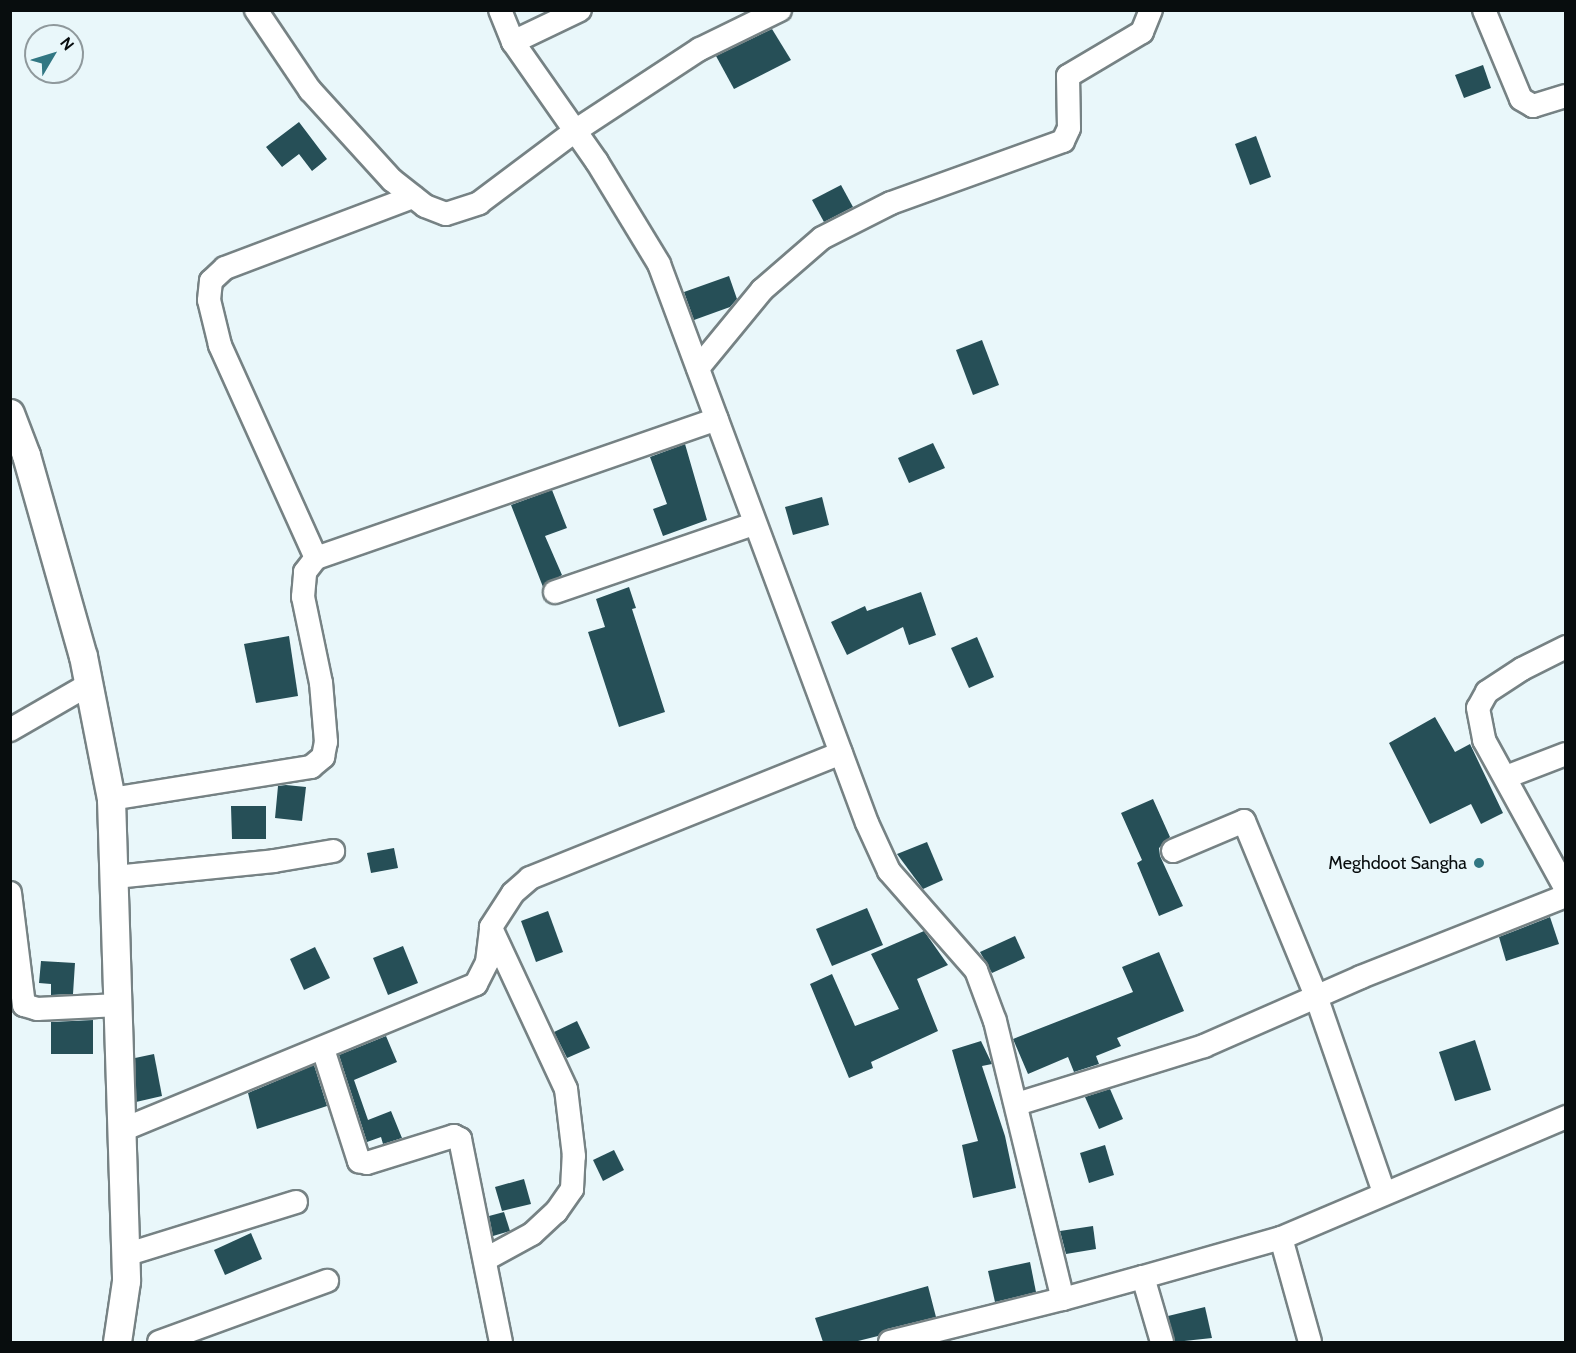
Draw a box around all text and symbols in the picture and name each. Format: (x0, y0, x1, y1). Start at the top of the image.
north arrow (24, 24, 84, 84)
text: N (56, 34, 78, 54)
place label: Meghdoot Sangha (1328, 852, 1467, 874)
marker: Meghdoot Sangha (1472, 856, 1486, 870)

